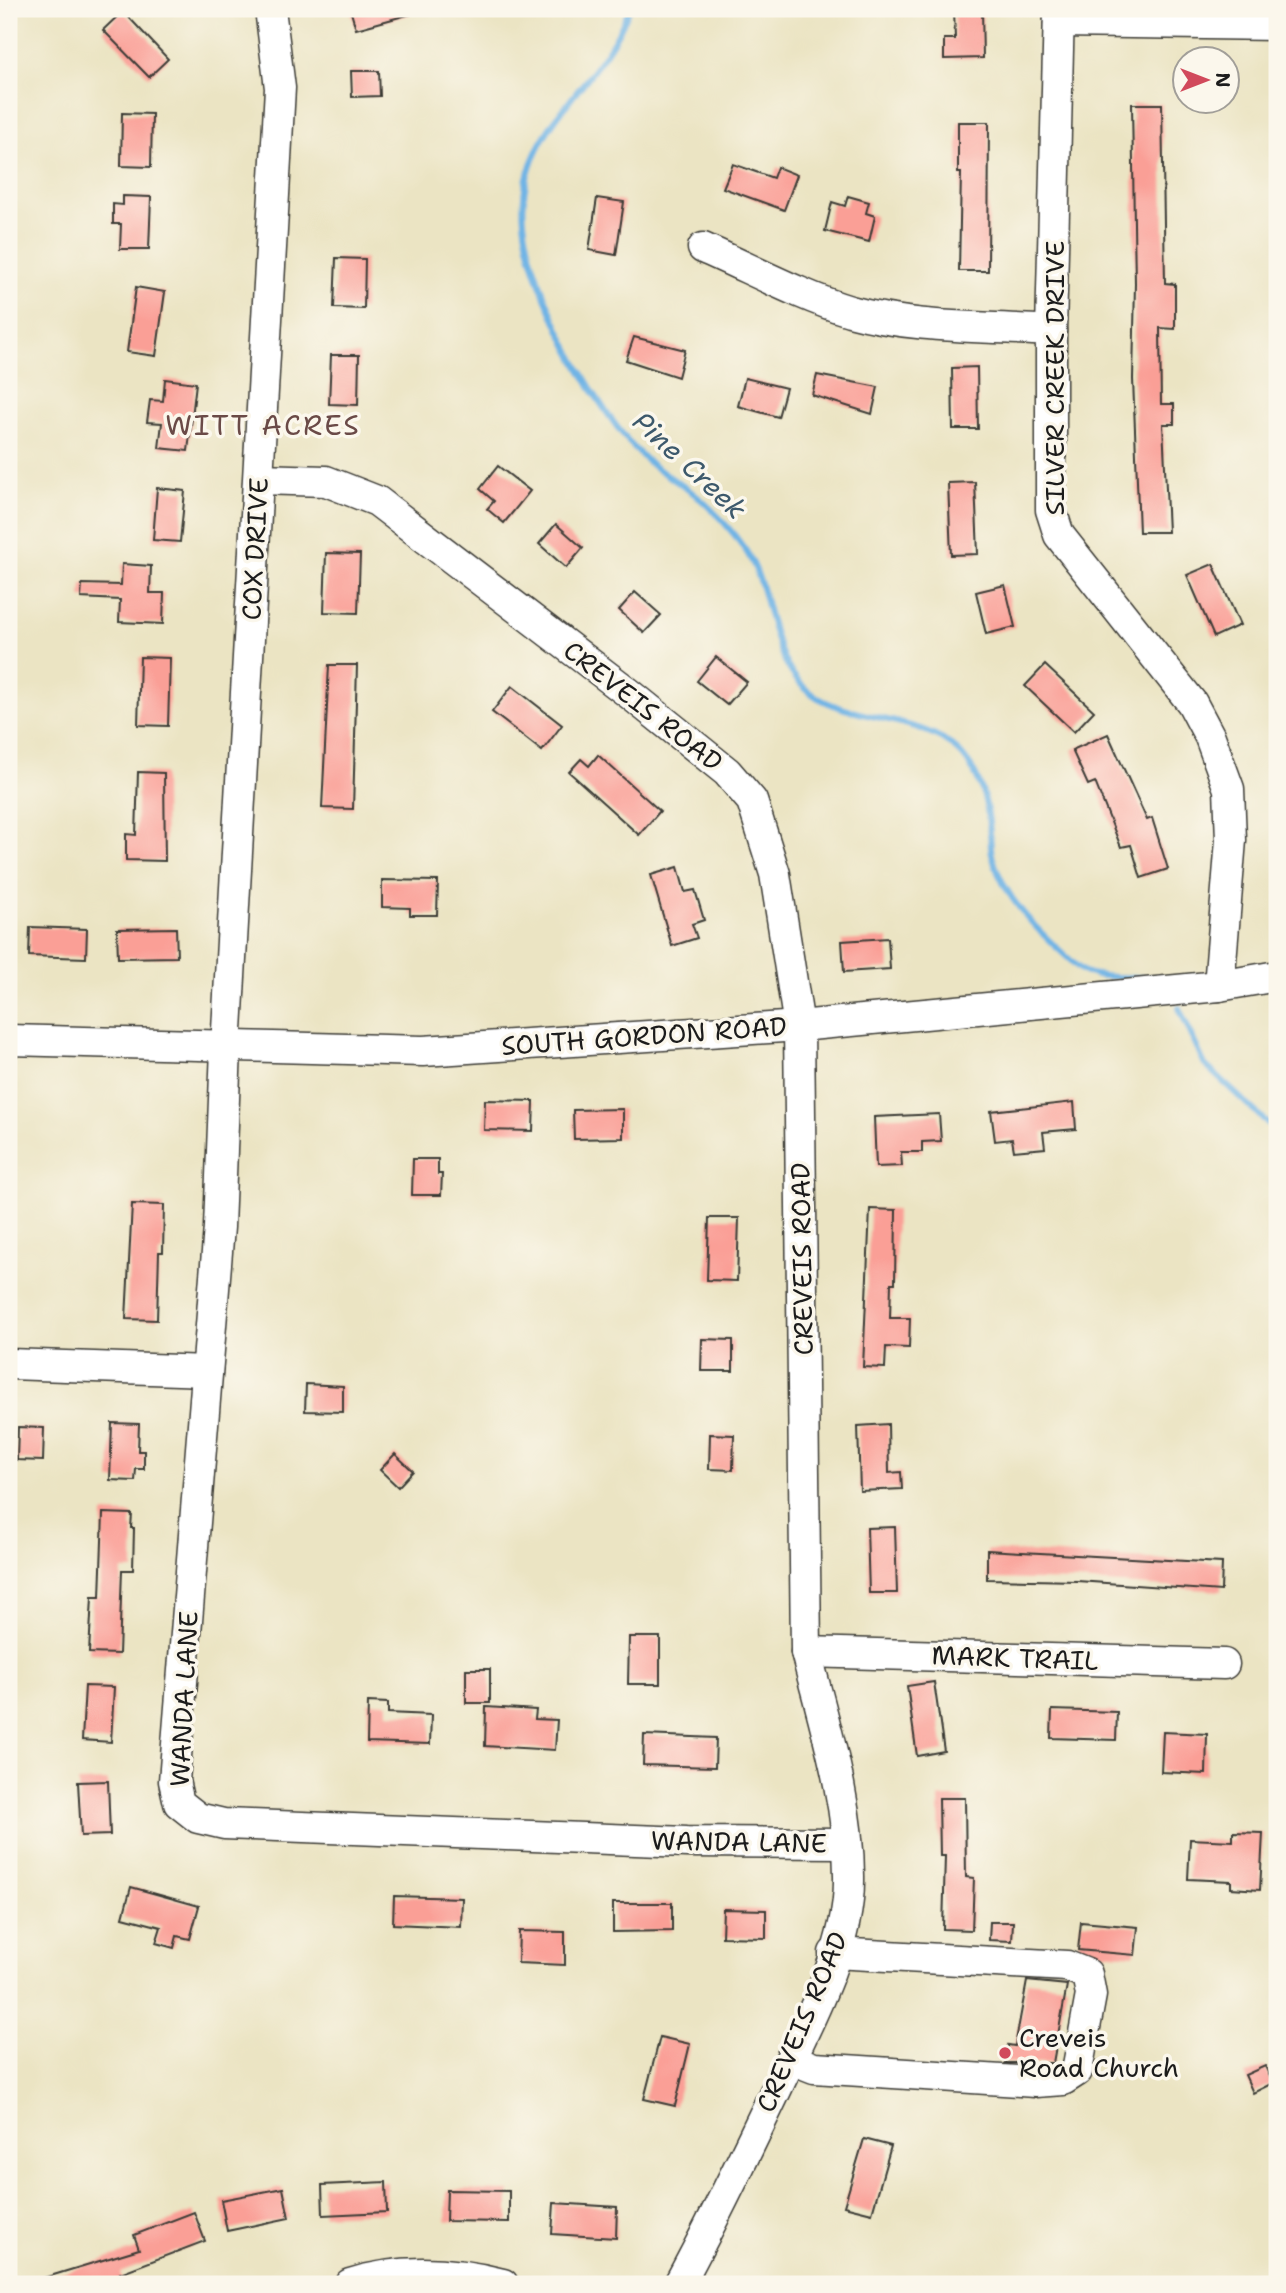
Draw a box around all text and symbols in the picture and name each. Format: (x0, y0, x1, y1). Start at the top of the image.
north arrow (1170, 46, 1240, 116)
text: N (1210, 72, 1235, 88)
street label: SILVER CREEK DRIVE (1037, 240, 1072, 516)
water label: Pine Creek (625, 402, 755, 528)
district label: WITT ACRES (165, 406, 361, 444)
street label: COX DRIVE (233, 477, 276, 621)
street label: CREVEIS ROAD (557, 632, 730, 779)
street label: SOUTH GORDON ROAD (500, 1008, 788, 1063)
street label: CREVEIS ROAD (782, 1162, 821, 1356)
street label: WANDA LANE (161, 1610, 206, 1788)
street label: MARK TRAIL (931, 1637, 1099, 1678)
street label: WANDA LANE (651, 1822, 827, 1861)
street label: CREVEIS ROAD (748, 1926, 855, 2117)
place label: Creveis Road Church (1019, 2020, 1179, 2085)
marker: Creveis Road Church (997, 2045, 1013, 2061)

